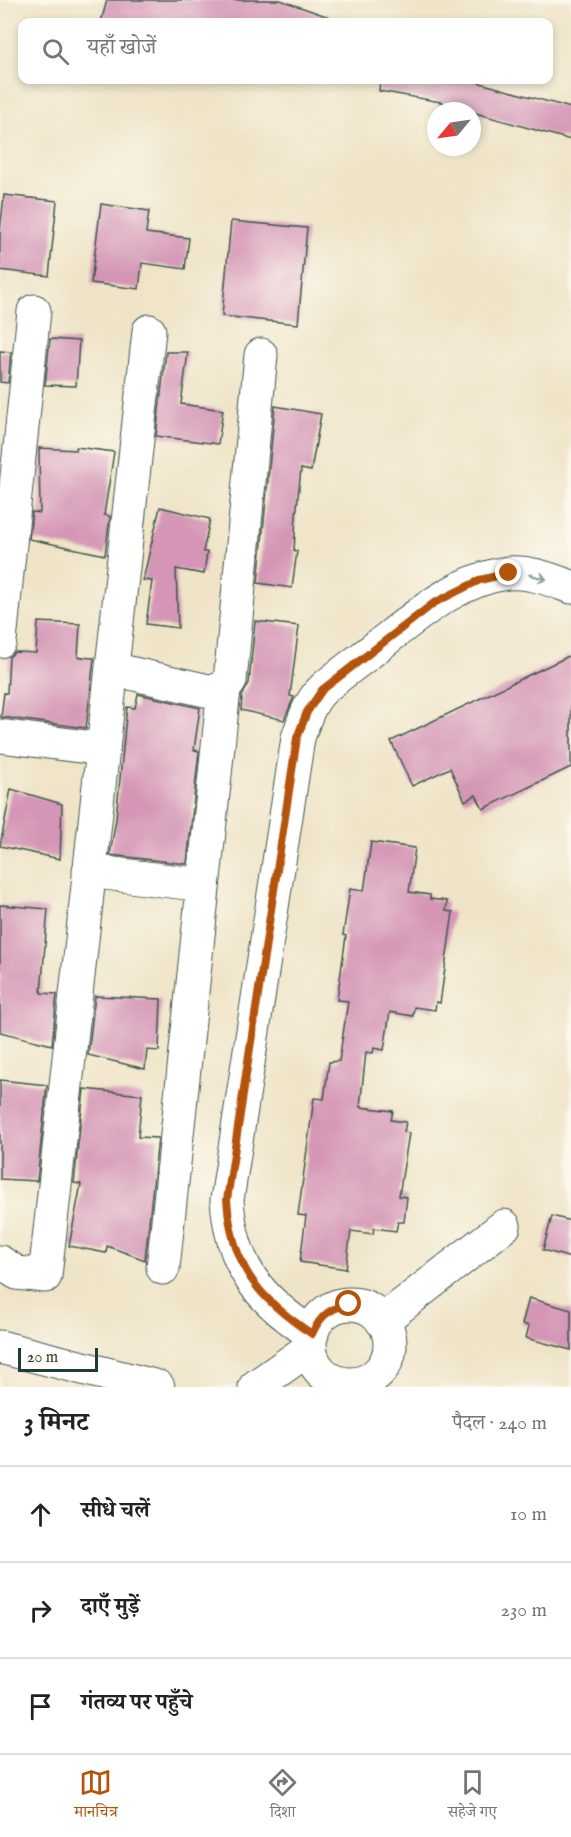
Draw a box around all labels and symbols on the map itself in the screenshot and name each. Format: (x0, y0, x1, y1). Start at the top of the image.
north arrow (427, 102, 481, 156)
route end (495, 559, 521, 585)
one-way arrow (528, 571, 547, 583)
route start (335, 1290, 361, 1316)
scale bar (18, 1345, 98, 1372)

